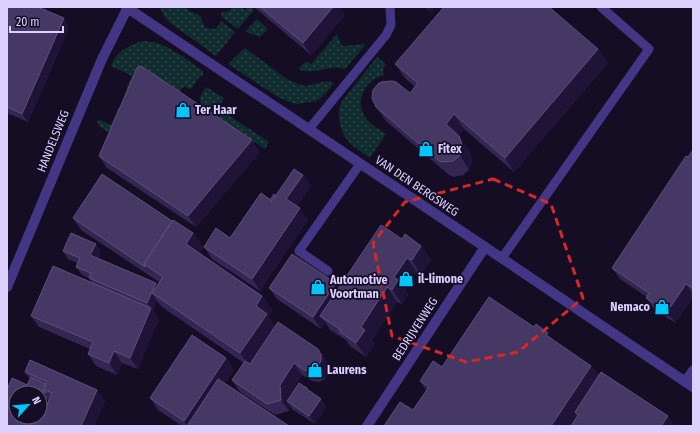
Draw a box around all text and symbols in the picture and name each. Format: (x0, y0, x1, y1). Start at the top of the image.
scale bar (10, 8, 63, 34)
text: 20 m (16, 15, 40, 29)
shop icon: Ter Haar (174, 101, 192, 119)
place label: Ter Haar (195, 103, 237, 117)
street label: HANDELSWEG (34, 108, 72, 174)
shop icon: Fitex (417, 140, 435, 158)
place label: Fitex (438, 142, 462, 156)
street label: VAN DEN BERGSWEG (373, 153, 462, 219)
shop icon: il-limone (397, 270, 415, 288)
place label: il-limone (418, 272, 463, 286)
place label: Automotive Voortman (329, 273, 388, 301)
shop icon: Automotive Voortman (309, 278, 327, 296)
street label: BEDRIJVENWEG (389, 295, 441, 363)
shop icon: Nemaco (653, 298, 671, 316)
place label: Nemaco (610, 300, 651, 314)
shop icon: Laurens (306, 361, 324, 379)
place label: Laurens (327, 363, 367, 377)
north arrow (8, 385, 48, 425)
text: N (29, 395, 44, 407)

